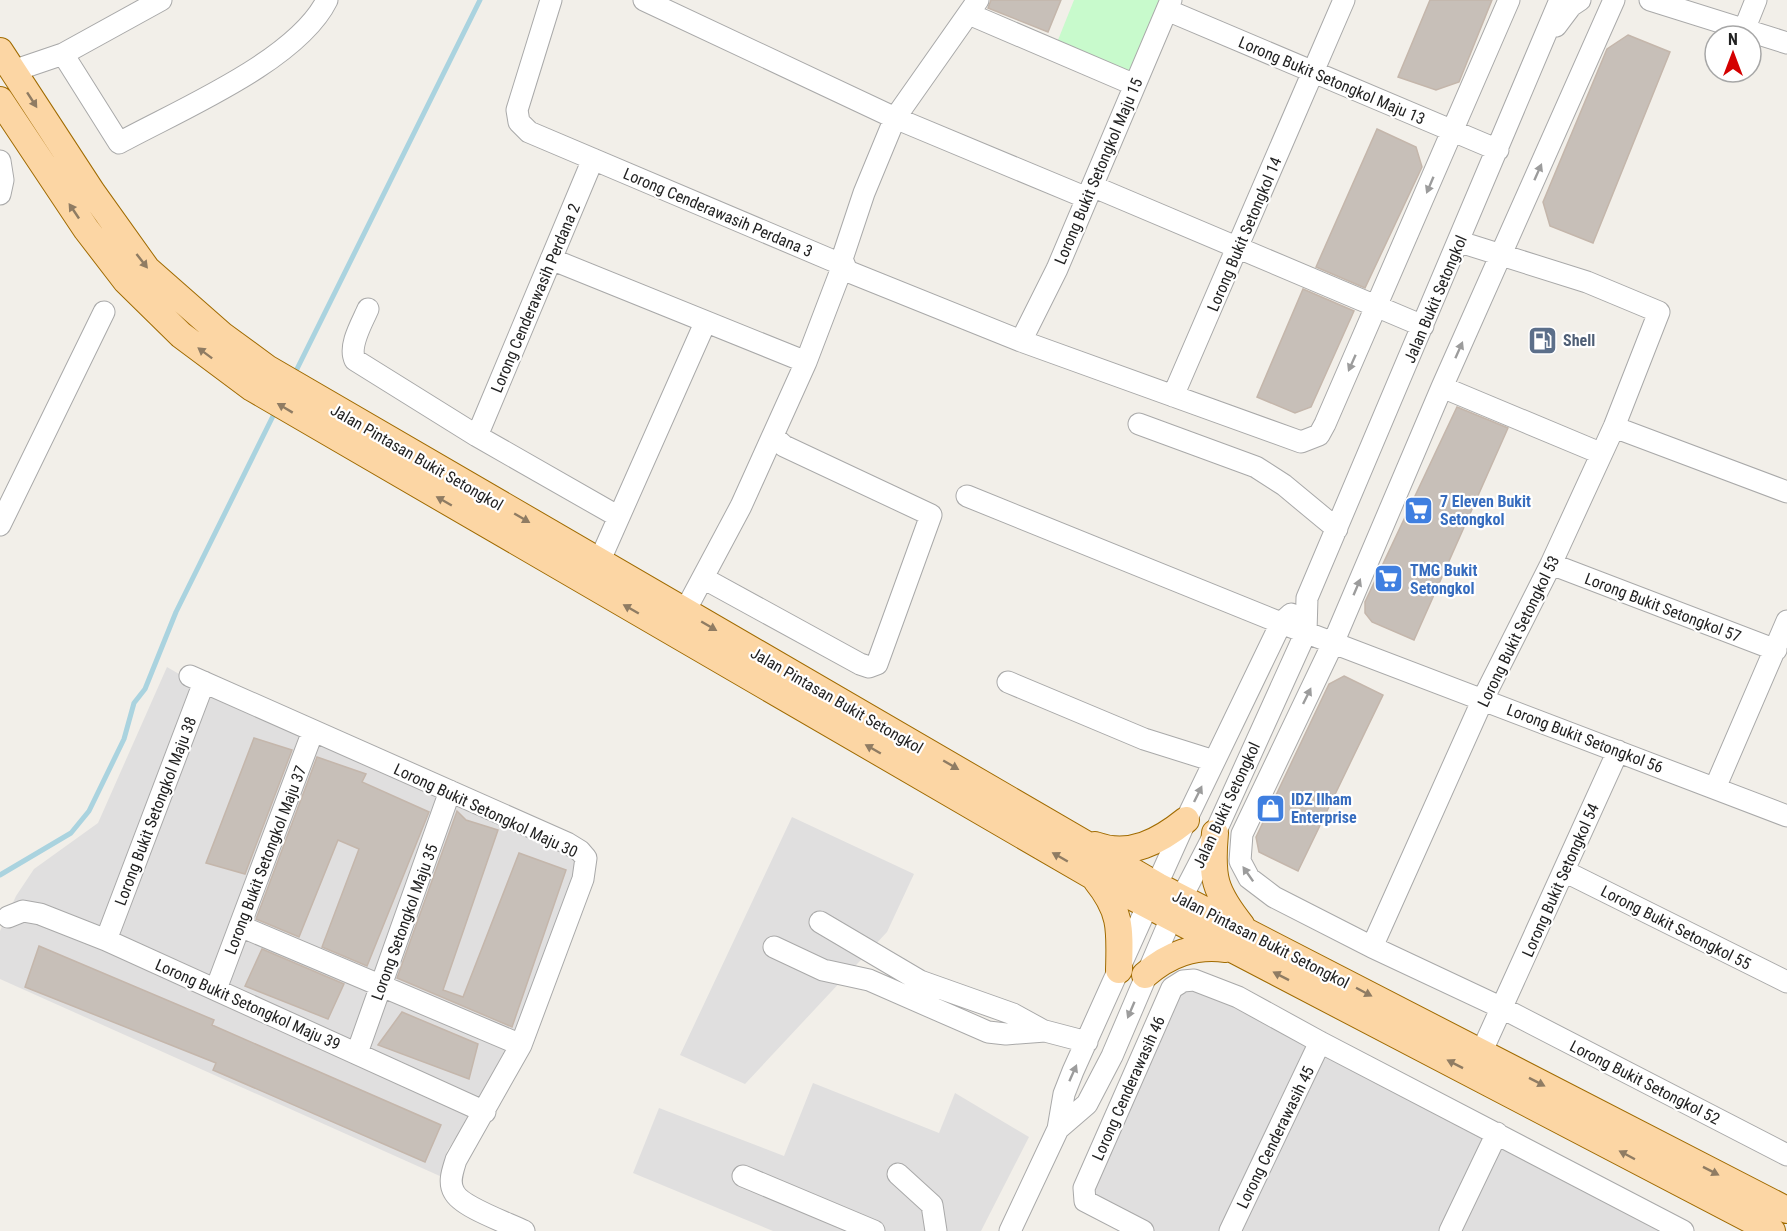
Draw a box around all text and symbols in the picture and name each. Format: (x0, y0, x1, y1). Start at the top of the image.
north arrow (1703, 24, 1763, 84)
text: N (1728, 30, 1738, 49)
street label: Lorong Bukit Setongkol Maju 13 (1236, 33, 1428, 128)
street label: Lorong Bukit Setongkol Maju 15 (1051, 75, 1146, 267)
one-way arrow (26, 92, 38, 108)
street label: Lorong Bukit Setongkol 14 (1203, 154, 1286, 314)
one-way arrow (1533, 163, 1543, 181)
street label: Lorong Cenderawasih Perdana 3 (620, 164, 815, 261)
one-way arrow (1426, 176, 1435, 193)
street label: Lorong Cenderawasih Perdana 2 (487, 201, 584, 396)
one-way arrow (68, 203, 80, 219)
street label: Jalan Bukit Setongkol (1400, 232, 1471, 366)
one-way arrow (135, 254, 147, 269)
fuel station icon: Shell (1526, 324, 1558, 356)
place label: Shell (1563, 331, 1595, 350)
one-way arrow (1454, 342, 1463, 359)
one-way arrow (198, 348, 213, 360)
one-way arrow (1348, 355, 1357, 372)
street label: Jalan Pintasan Bukit Setongkol (327, 400, 506, 515)
one-way arrow (277, 402, 293, 413)
place label: 7 Eleven Bukit Setongkol (1440, 492, 1531, 529)
supermarket icon: 7 Eleven Bukit Setongkol (1403, 494, 1435, 526)
one-way arrow (436, 496, 453, 506)
one-way arrow (514, 512, 530, 523)
street label: Lorong Bukit Setongkol 53 (1474, 553, 1563, 710)
place label: TMG Bukit Setongkol (1410, 561, 1477, 598)
supermarket icon: TMG Bukit Setongkol (1373, 563, 1405, 595)
street label: Lorong Bukit Setongkol 57 (1582, 569, 1744, 646)
one-way arrow (1352, 578, 1362, 596)
one-way arrow (623, 604, 640, 614)
one-way arrow (701, 620, 717, 631)
street label: Jalan Pintasan Bukit Setongkol (747, 643, 926, 758)
one-way arrow (1301, 687, 1311, 705)
street label: Lorong Bukit Setongkol 56 (1504, 700, 1666, 777)
street label: Lorong Bukit Setongkol Maju 38 (111, 714, 200, 908)
street label: Jalan Bukit Setongkol (1189, 739, 1264, 871)
one-way arrow (865, 743, 881, 754)
street label: Lorong Bukit Setongkol Maju 30 (391, 759, 581, 861)
one-way arrow (943, 760, 960, 770)
street label: Lorong Bukit Setongkol Maju 37 (221, 763, 310, 957)
one-way arrow (1193, 785, 1203, 803)
place label: IDZ Ilham Enterprise (1291, 790, 1357, 827)
shop icon: IDZ Ilham Enterprise (1254, 792, 1286, 824)
street label: Lorong Bukit Setongkol 54 (1518, 800, 1603, 960)
street label: Lorong Setongkol Maju 35 (367, 841, 442, 1003)
one-way arrow (1052, 851, 1068, 862)
one-way arrow (1243, 865, 1254, 882)
street label: Lorong Bukit Setongkol 55 (1598, 881, 1754, 974)
street label: Jalan Pintasan Bukit Setongkol (1169, 887, 1352, 992)
street label: Lorong Bukit Setongkol Maju 39 (152, 955, 343, 1054)
one-way arrow (1272, 971, 1289, 980)
one-way arrow (1356, 987, 1373, 997)
one-way arrow (1126, 1001, 1136, 1019)
street label: Lorong Cenderawasih 46 (1088, 1013, 1169, 1163)
street label: Lorong Bukit Setongkol 52 (1567, 1036, 1723, 1129)
one-way arrow (1446, 1059, 1463, 1068)
one-way arrow (1068, 1063, 1078, 1081)
street label: Lorong Cenderawasih 45 (1233, 1063, 1318, 1211)
one-way arrow (1529, 1077, 1546, 1087)
one-way arrow (1619, 1150, 1636, 1160)
one-way arrow (1702, 1166, 1719, 1176)

